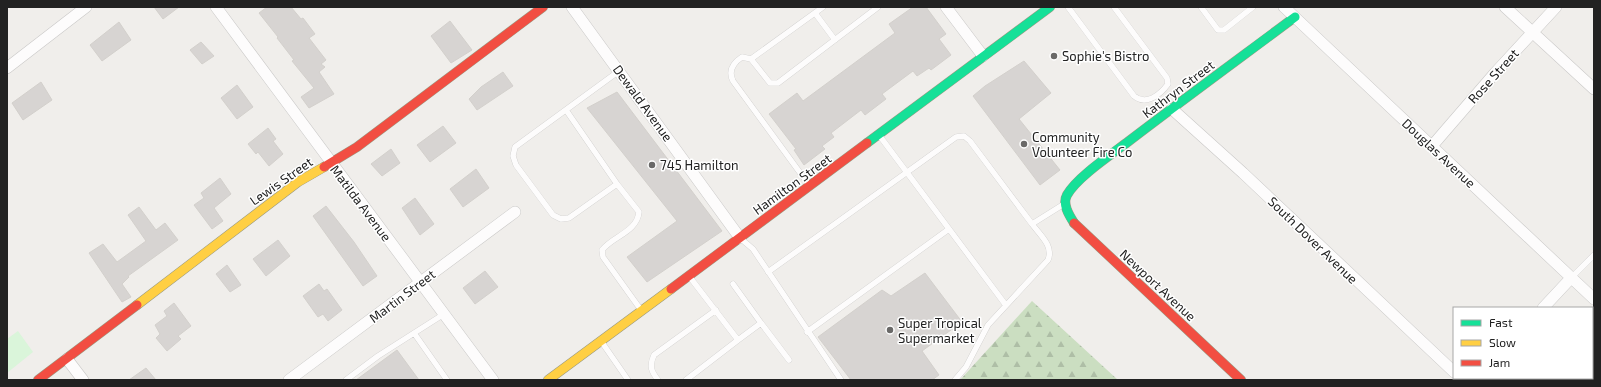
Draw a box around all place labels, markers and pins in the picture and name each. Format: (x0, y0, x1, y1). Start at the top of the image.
place label: Sophie's Bistro (1062, 48, 1149, 64)
marker: Sophie's Bistro (1049, 51, 1059, 61)
place label: Community Volunteer Fire Co (1032, 129, 1132, 160)
marker: Community Volunteer Fire Co (1019, 139, 1029, 149)
place label: 745 Hamilton (660, 157, 739, 173)
marker: 745 Hamilton (647, 160, 657, 170)
place label: Super Tropical Supermarket (898, 315, 982, 346)
marker: Super Tropical Supermarket (885, 325, 895, 335)

